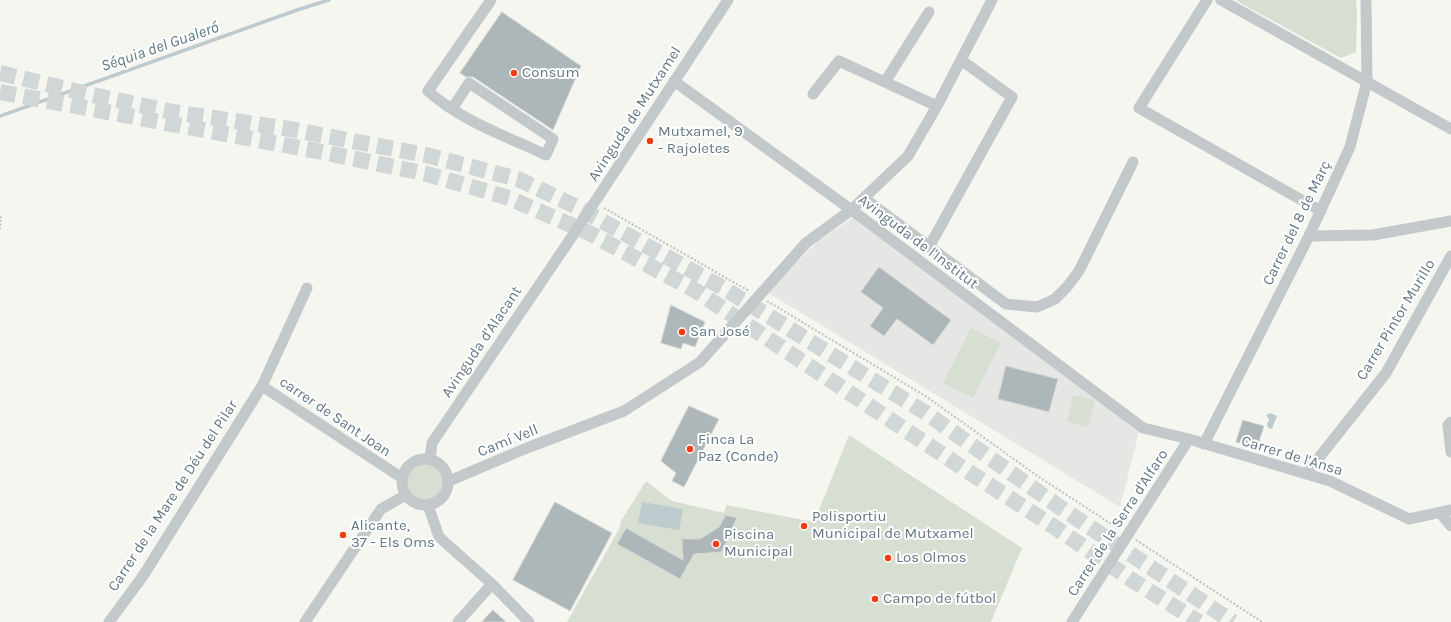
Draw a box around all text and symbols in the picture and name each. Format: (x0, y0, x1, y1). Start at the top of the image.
water label: Séquia del Gualeró (99, 18, 221, 76)
street label: Avinguda de Mutxamel (585, 43, 685, 185)
place label: Consum (522, 64, 579, 82)
marker: Consum (509, 68, 519, 78)
place label: Mutxamel, 9 - Rajoletes (658, 123, 743, 158)
marker: Mutxamel, 9 - Rajoletes (645, 136, 655, 146)
street label: Carrer del 8 de Març (1259, 158, 1335, 288)
street label: Avinguda de l'Institut (854, 191, 982, 293)
street label: Carrer Pintor Murillo (1353, 256, 1439, 384)
street label: Avinguda d'Alacant (438, 283, 526, 401)
place label: San José (690, 323, 750, 341)
marker: San José (677, 327, 687, 337)
street label: carrer de Sant Joan (276, 373, 394, 461)
street label: Carrer de la Mare de Déu del Pilar (104, 397, 242, 595)
street label: Camí Vell (475, 421, 541, 461)
place label: Finca La Paz (Conde) (698, 431, 779, 466)
street label: Carrer de l'Ansa (1239, 432, 1345, 480)
marker: Finca La Paz (Conde) (685, 444, 695, 454)
street label: Carrer de la Serra d'Alfaro (1064, 446, 1172, 600)
place label: Polisportiu Municipal de Mutxamel (812, 508, 974, 543)
place label: Alicante, 37 - Els Oms (351, 517, 435, 552)
marker: Polisportiu Municipal de Mutxamel (799, 521, 809, 531)
place label: Piscina Municipal (724, 526, 793, 561)
marker: Alicante, 37 - Els Oms (338, 530, 348, 540)
marker: Piscina Municipal (711, 539, 721, 549)
place label: Los Olmos (896, 549, 967, 567)
marker: Los Olmos (883, 553, 893, 563)
place label: Campo de fútbol (883, 590, 996, 608)
marker: Campo de fútbol (870, 594, 880, 604)

